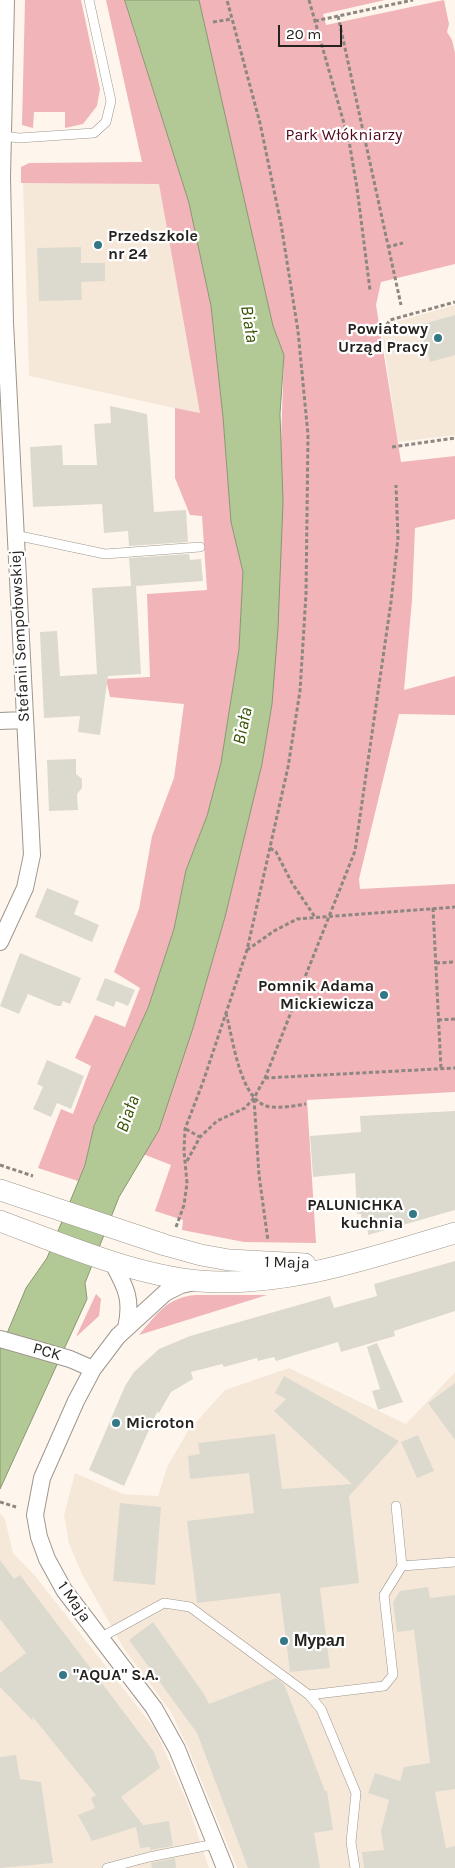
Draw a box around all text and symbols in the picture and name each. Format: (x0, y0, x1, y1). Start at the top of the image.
scale bar (280, 15, 344, 47)
text: 20 m (286, 25, 321, 43)
park label: Park Włókniarzy (286, 125, 402, 145)
place label: Przedszkole nr 24 (108, 226, 198, 264)
marker: Przedszkole nr 24 (92, 239, 104, 251)
water label: Biała (235, 304, 263, 344)
place label: Powiatowy Urząd Pracy (338, 319, 428, 357)
marker: Powiatowy Urząd Pracy (432, 332, 444, 344)
street label: Stefanii Sempołowskiej (6, 549, 34, 723)
water label: Biała (229, 705, 257, 747)
place label: Pomnik Adama Mickiewicza (258, 976, 374, 1014)
marker: Pomnik Adama Mickiewicza (378, 989, 390, 1001)
water label: Biała (111, 1093, 145, 1135)
place label: PALUNICHKA kuchnia (307, 1195, 403, 1233)
marker: PALUNICHKA kuchnia (407, 1208, 419, 1220)
street label: 1 Maja (264, 1253, 310, 1273)
street label: PCK (31, 1339, 63, 1365)
place label: Microton (126, 1413, 194, 1433)
marker: Microton (110, 1417, 122, 1429)
street label: 1 Maja (53, 1578, 95, 1626)
place label: Мурал (294, 1631, 345, 1651)
marker: Мурал (278, 1635, 290, 1647)
place label: "AQUA" S.A. (73, 1665, 158, 1685)
marker: "AQUA" S.A. (57, 1669, 69, 1681)

